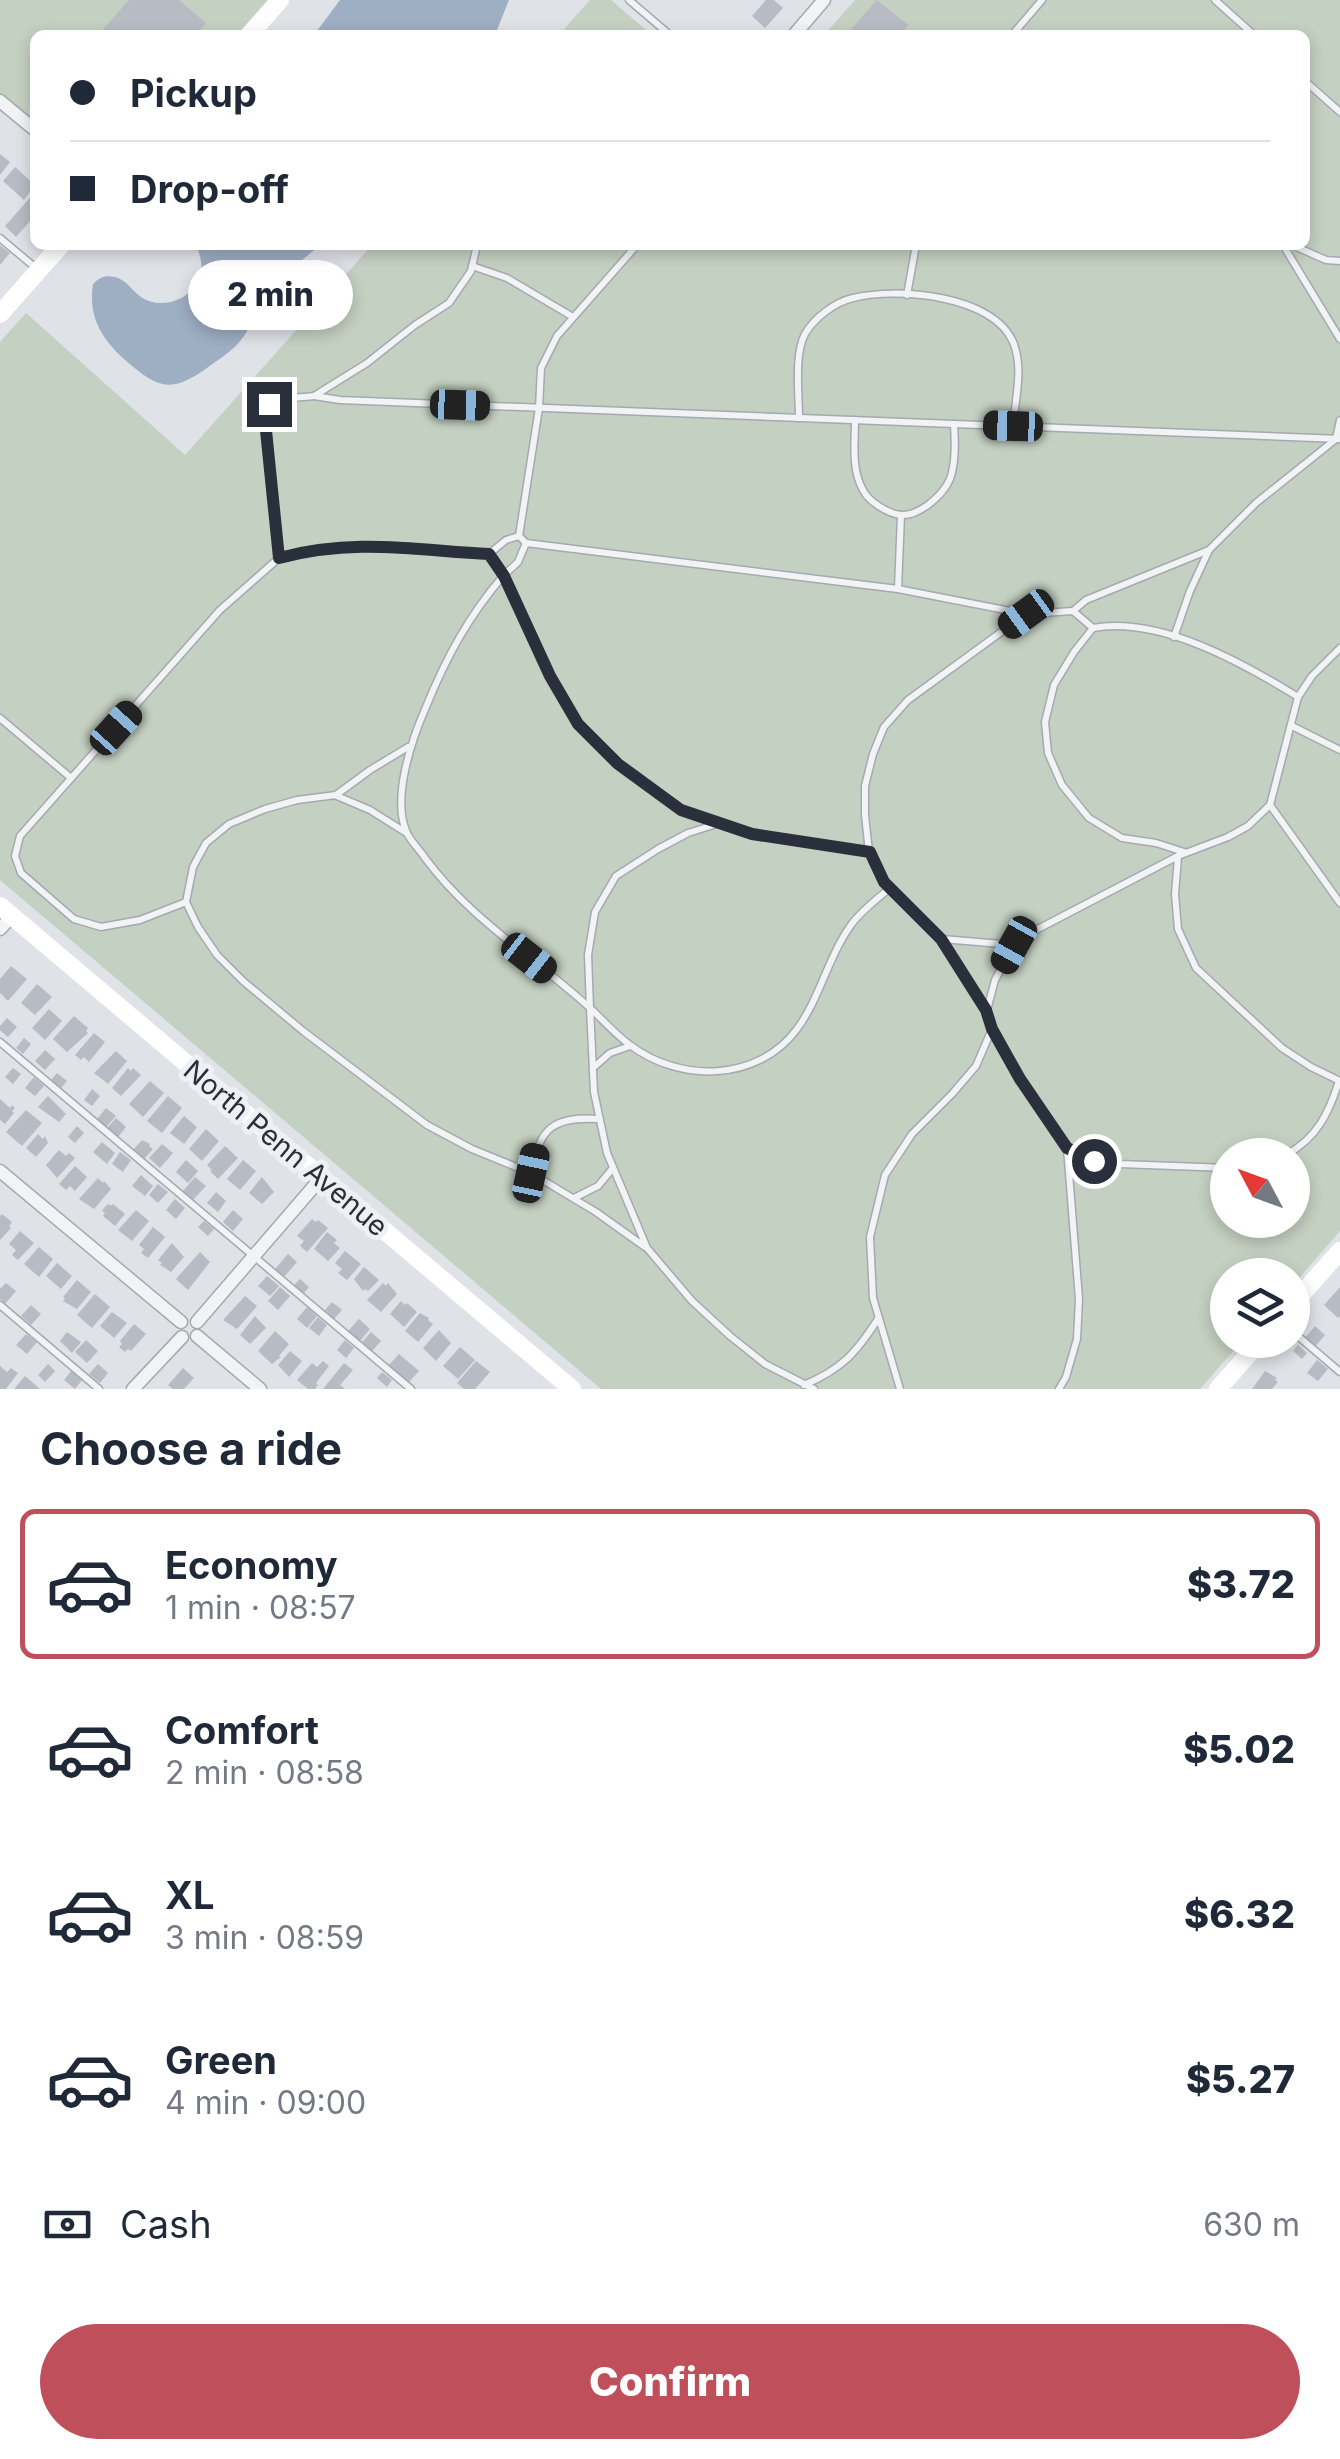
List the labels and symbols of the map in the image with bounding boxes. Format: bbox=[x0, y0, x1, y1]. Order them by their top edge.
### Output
callout: 2 min bbox=[186, 259, 352, 329]
route end bbox=[247, 382, 292, 427]
car bbox=[429, 389, 491, 421]
car bbox=[982, 410, 1044, 442]
car bbox=[993, 584, 1059, 644]
car bbox=[85, 696, 147, 760]
car bbox=[986, 911, 1042, 979]
car bbox=[496, 928, 562, 988]
street label: North Penn Avenue bbox=[177, 1053, 395, 1243]
north arrow bbox=[1210, 1138, 1310, 1238]
route start bbox=[1072, 1139, 1117, 1184]
car bbox=[510, 1141, 552, 1205]

